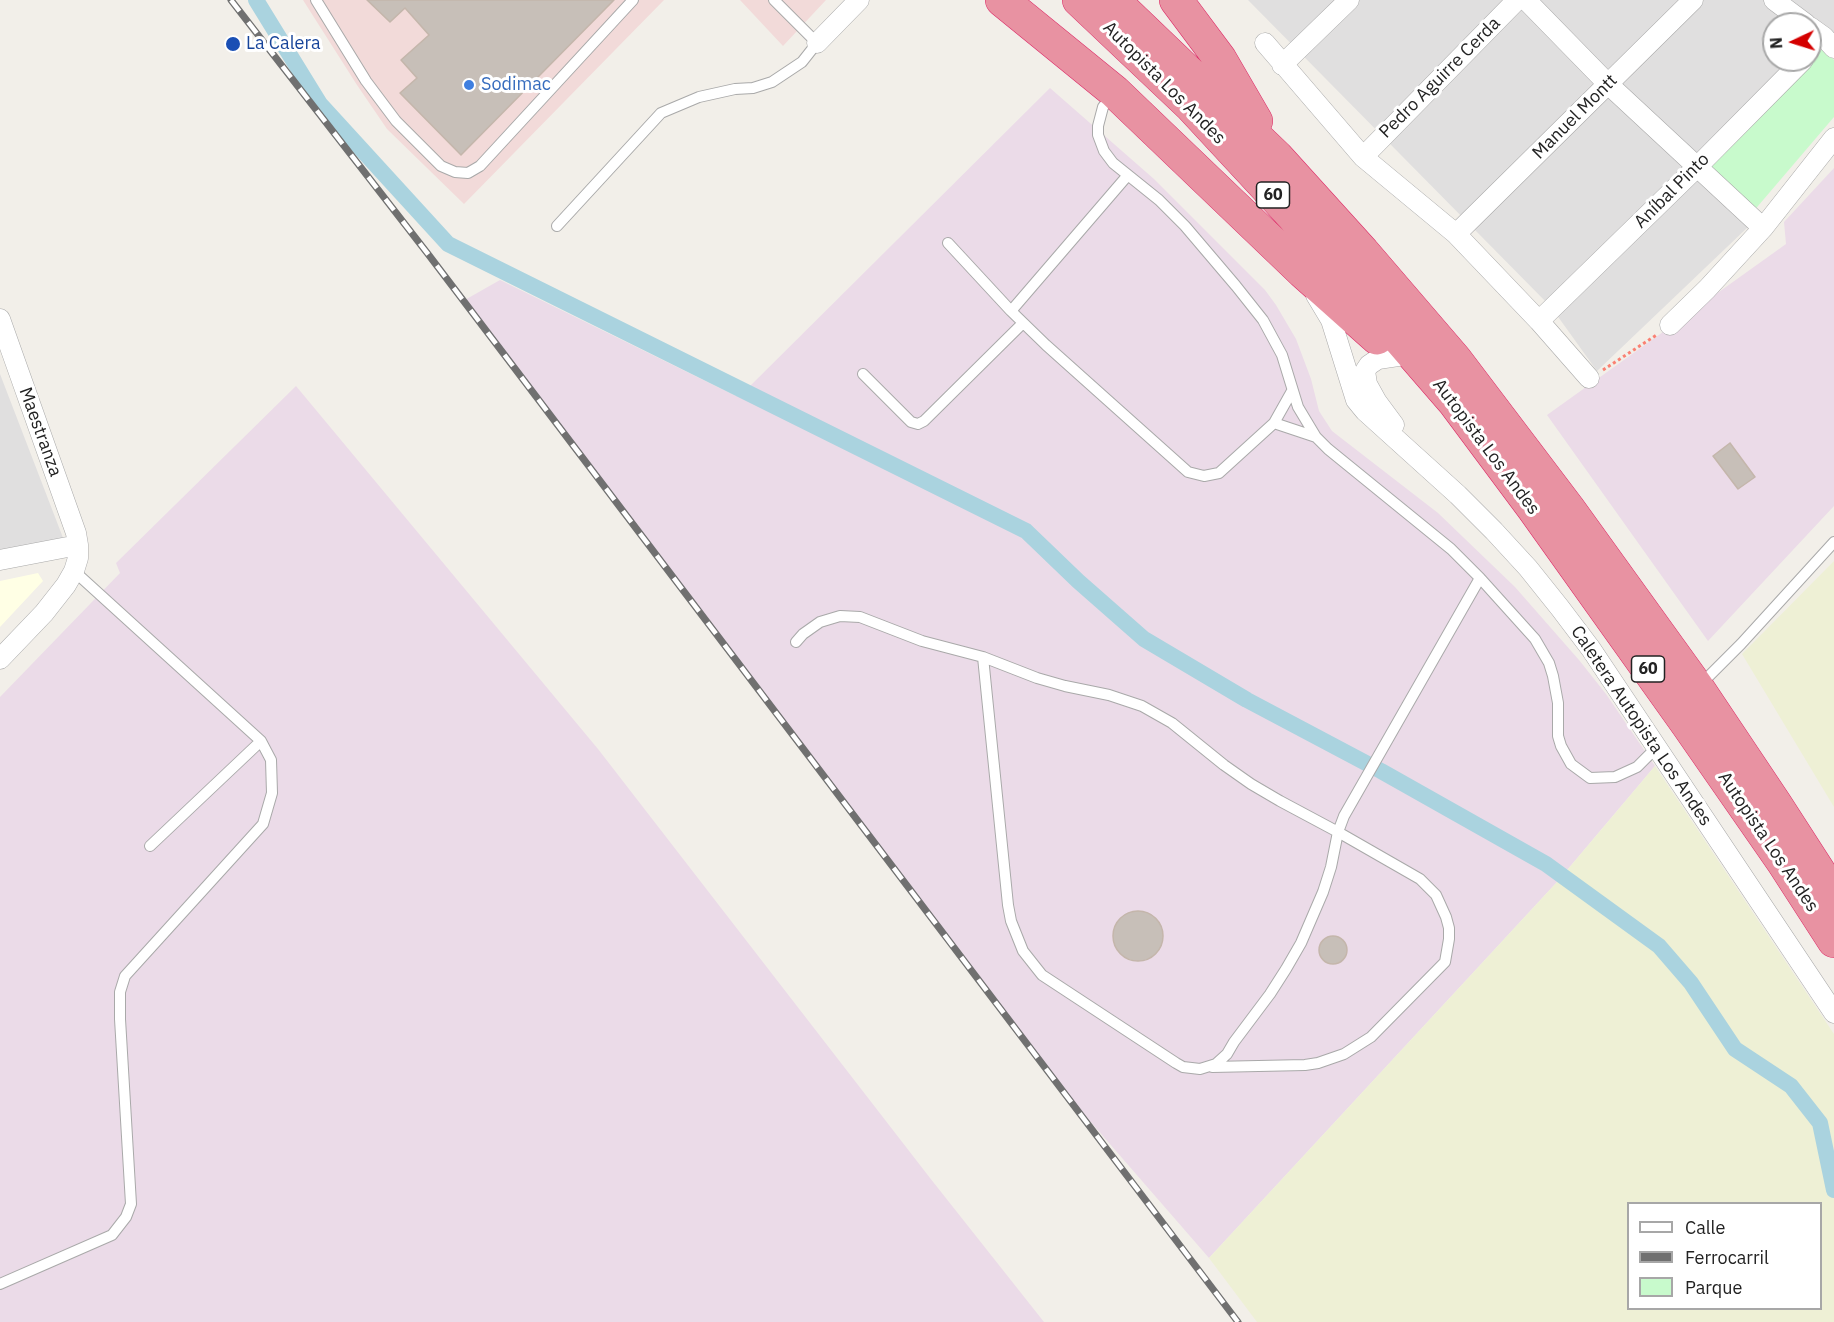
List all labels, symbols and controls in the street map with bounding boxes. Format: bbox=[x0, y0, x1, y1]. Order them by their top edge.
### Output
north arrow bbox=[1762, 12, 1822, 72]
street label: Pedro Aguirre Cerda bbox=[1375, 13, 1505, 143]
street label: Autopista Los Andes bbox=[1098, 17, 1230, 149]
place label: La Calera bbox=[246, 33, 321, 55]
marker: La Calera bbox=[224, 35, 242, 53]
text: N bbox=[1766, 37, 1786, 50]
street label: Manuel Montt bbox=[1528, 70, 1622, 164]
place label: Sodimac bbox=[481, 74, 551, 96]
marker: Sodimac bbox=[462, 78, 476, 92]
street label: Aníbal Pinto bbox=[1630, 149, 1714, 233]
road number: 60 bbox=[1256, 182, 1290, 208]
street label: Autopista Los Andes bbox=[1428, 375, 1544, 519]
street label: Maestranza bbox=[14, 384, 66, 480]
street label: Caletera Autopista Los Andes bbox=[1566, 622, 1716, 830]
road number: 60 bbox=[1632, 656, 1664, 682]
street label: Autopista Los Andes bbox=[1713, 768, 1823, 916]
legend bbox=[1627, 1202, 1822, 1310]
text: Calle bbox=[1685, 1216, 1725, 1239]
text: Ferrocarril bbox=[1685, 1246, 1769, 1269]
text: Parque bbox=[1685, 1276, 1742, 1299]

